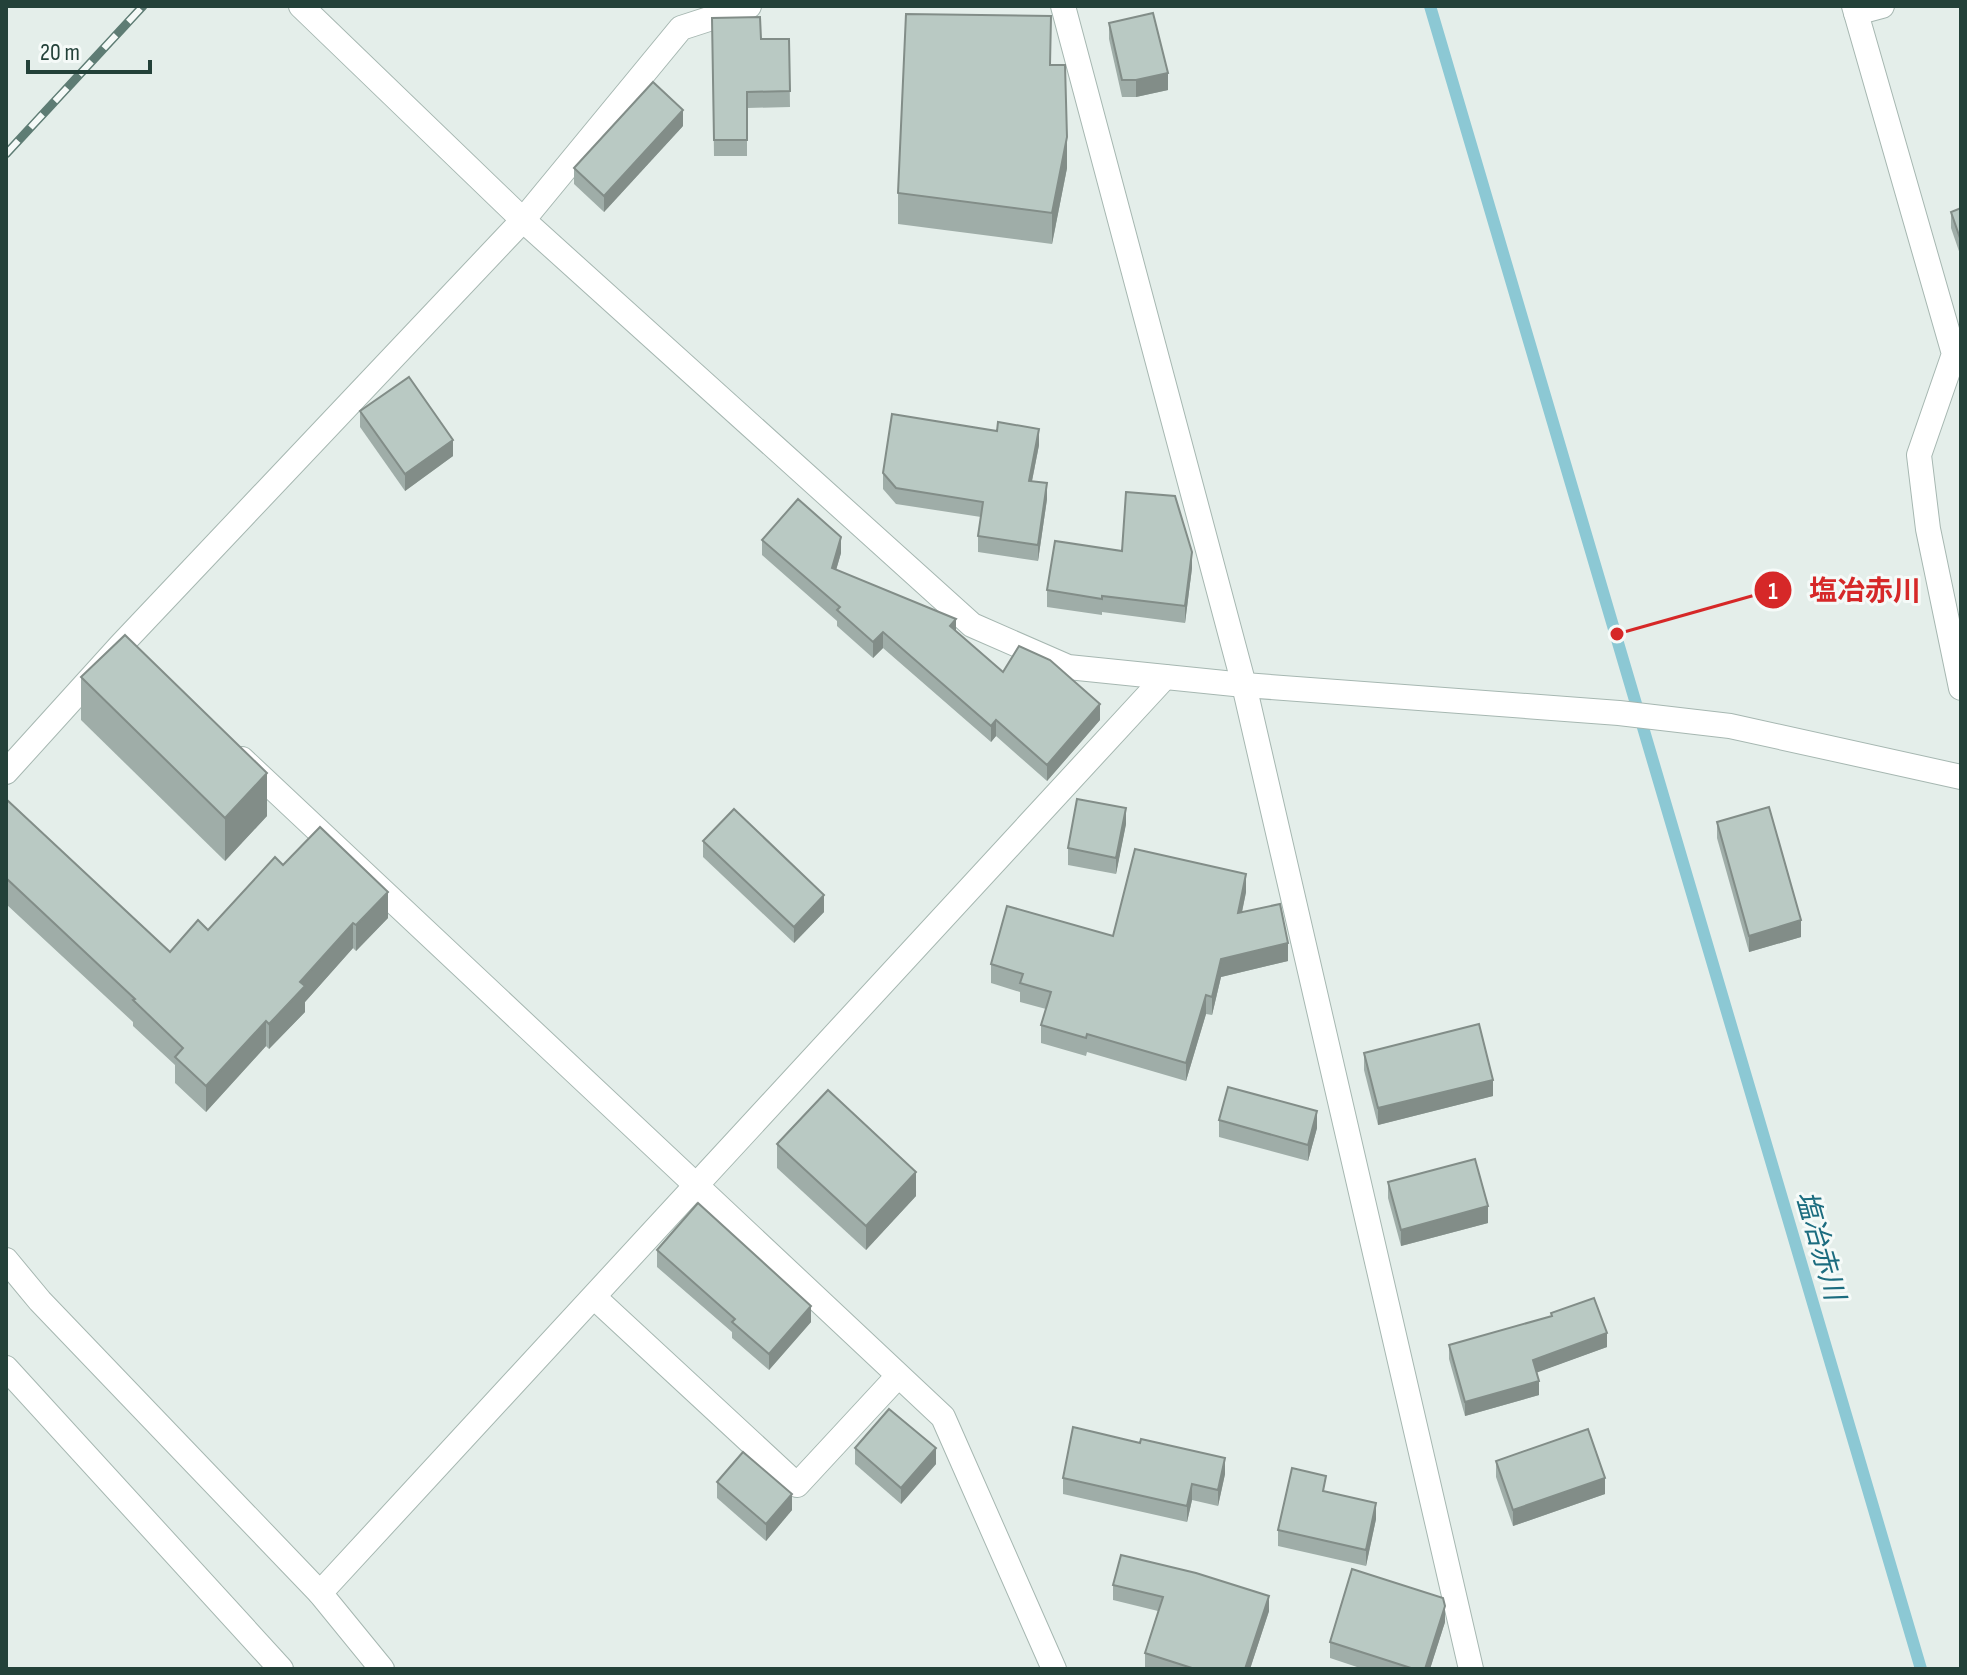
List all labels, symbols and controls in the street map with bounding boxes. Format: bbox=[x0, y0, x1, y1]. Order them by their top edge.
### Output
scale bar bbox=[28, 24, 150, 74]
text: 20 m bbox=[40, 38, 80, 67]
callout: 塩冶赤川 bbox=[1753, 564, 1937, 616]
text: 塩冶赤川 bbox=[1809, 575, 1921, 608]
text: 1 bbox=[1768, 577, 1778, 606]
water label: 塩冶赤川 bbox=[1788, 1187, 1852, 1307]

